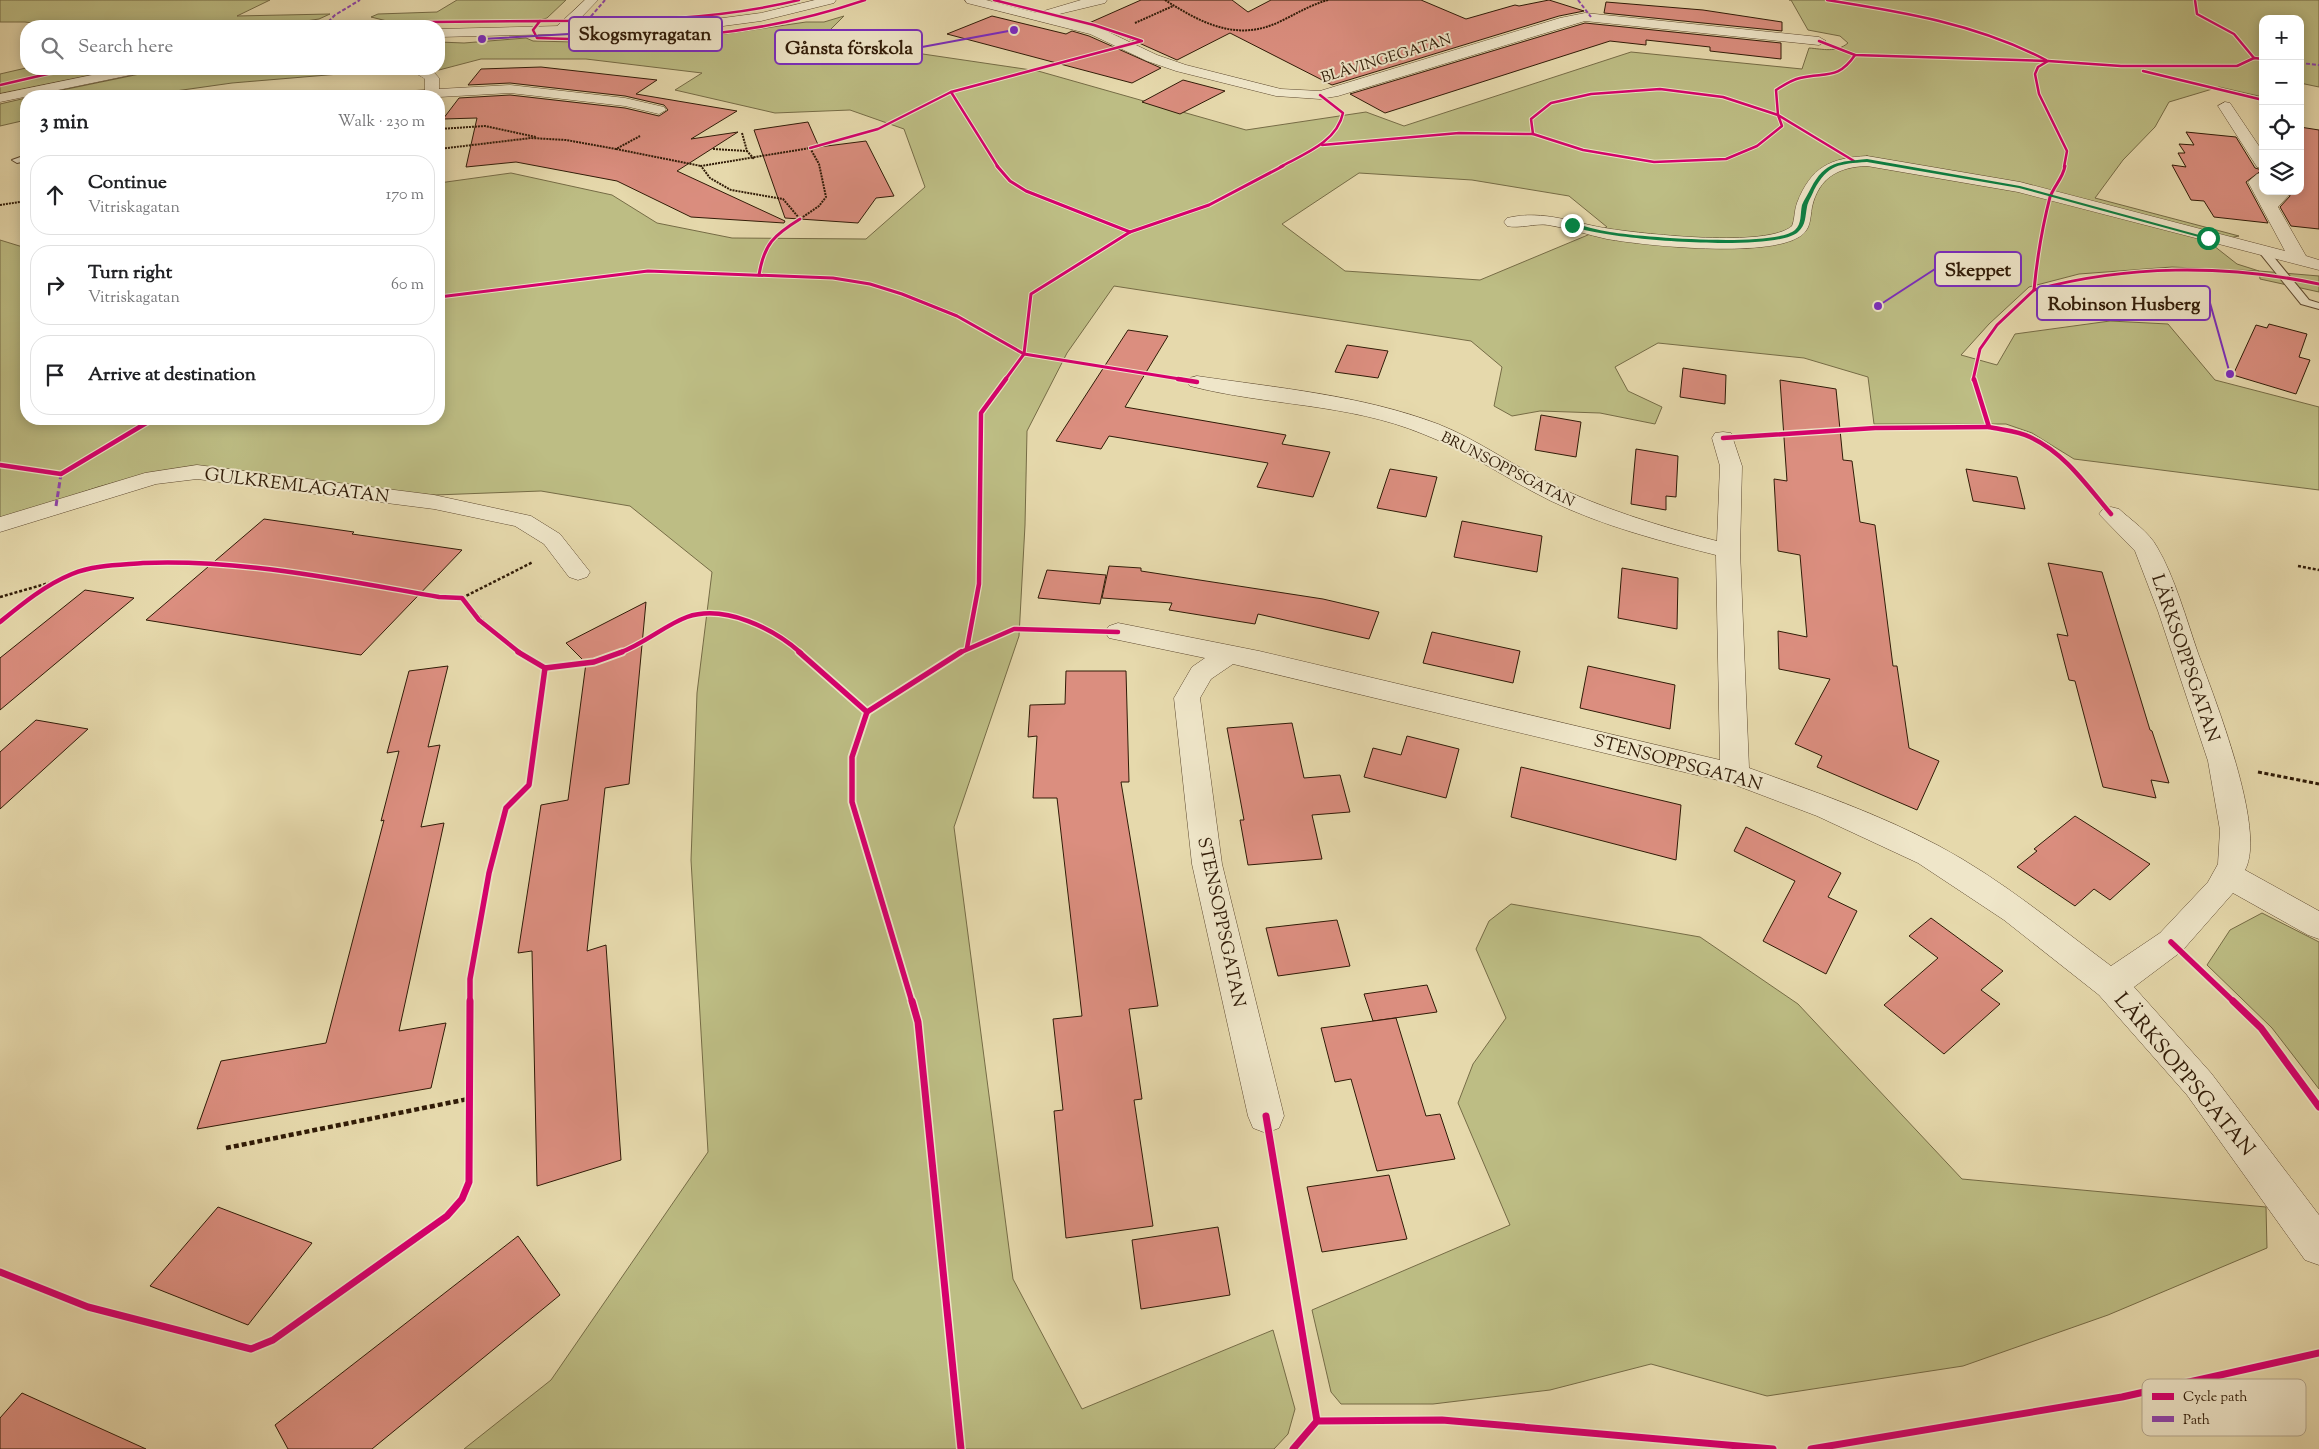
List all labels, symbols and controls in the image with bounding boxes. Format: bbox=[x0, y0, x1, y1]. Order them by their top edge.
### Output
map controls bbox=[2259, 15, 2304, 195]
button: + bbox=[2259, 15, 2304, 60]
callout: Skogsmyragatan bbox=[569, 17, 722, 51]
search box bbox=[20, 20, 445, 75]
text: Skogsmyragatan bbox=[578, 22, 712, 49]
street label: BLÅVINGEGATAN bbox=[1318, 29, 1454, 89]
callout: Gånsta förskola bbox=[775, 30, 922, 64]
icon: search bbox=[38, 34, 66, 62]
text: Search here bbox=[78, 34, 173, 61]
text: Gånsta förskola bbox=[785, 36, 913, 63]
button: − bbox=[2259, 60, 2304, 105]
button: locate bbox=[2259, 105, 2304, 150]
text: 3 min bbox=[40, 108, 89, 138]
text: Walk · 230 m bbox=[338, 111, 425, 134]
button: layers bbox=[2259, 150, 2304, 195]
text: Continue bbox=[88, 170, 167, 197]
icon: ahead bbox=[41, 181, 69, 209]
text: 170 m bbox=[386, 184, 424, 207]
text: Vitriskagatan bbox=[88, 197, 180, 220]
route end bbox=[1561, 214, 1584, 237]
route start bbox=[2197, 227, 2220, 250]
callout: Skeppet bbox=[1935, 252, 2021, 286]
text: Skeppet bbox=[1945, 258, 2012, 285]
text: Turn right bbox=[88, 260, 172, 287]
icon: right bbox=[41, 271, 69, 299]
text: 60 m bbox=[391, 274, 424, 297]
callout: Robinson Husberg bbox=[2037, 286, 2210, 320]
text: Vitriskagatan bbox=[88, 287, 180, 310]
text: Robinson Husberg bbox=[2048, 292, 2201, 319]
icon: arrive bbox=[41, 361, 69, 389]
text: Arrive at destination bbox=[88, 362, 256, 389]
street label: BRUNSOPPSGATAN bbox=[1437, 427, 1578, 513]
street label: GULKREMLAGATAN bbox=[203, 463, 391, 511]
street label: LÄRKSOPPSGATAN bbox=[2143, 571, 2225, 746]
street label: STENSOPPSGATAN bbox=[1590, 729, 1765, 799]
street label: STENSOPPSGATAN bbox=[1189, 835, 1251, 1010]
street label: LÄRKSOPPSGATAN bbox=[2106, 987, 2261, 1164]
legend bbox=[2142, 1379, 2306, 1436]
text: Cycle path bbox=[2183, 1388, 2247, 1408]
text: Path bbox=[2183, 1411, 2210, 1431]

